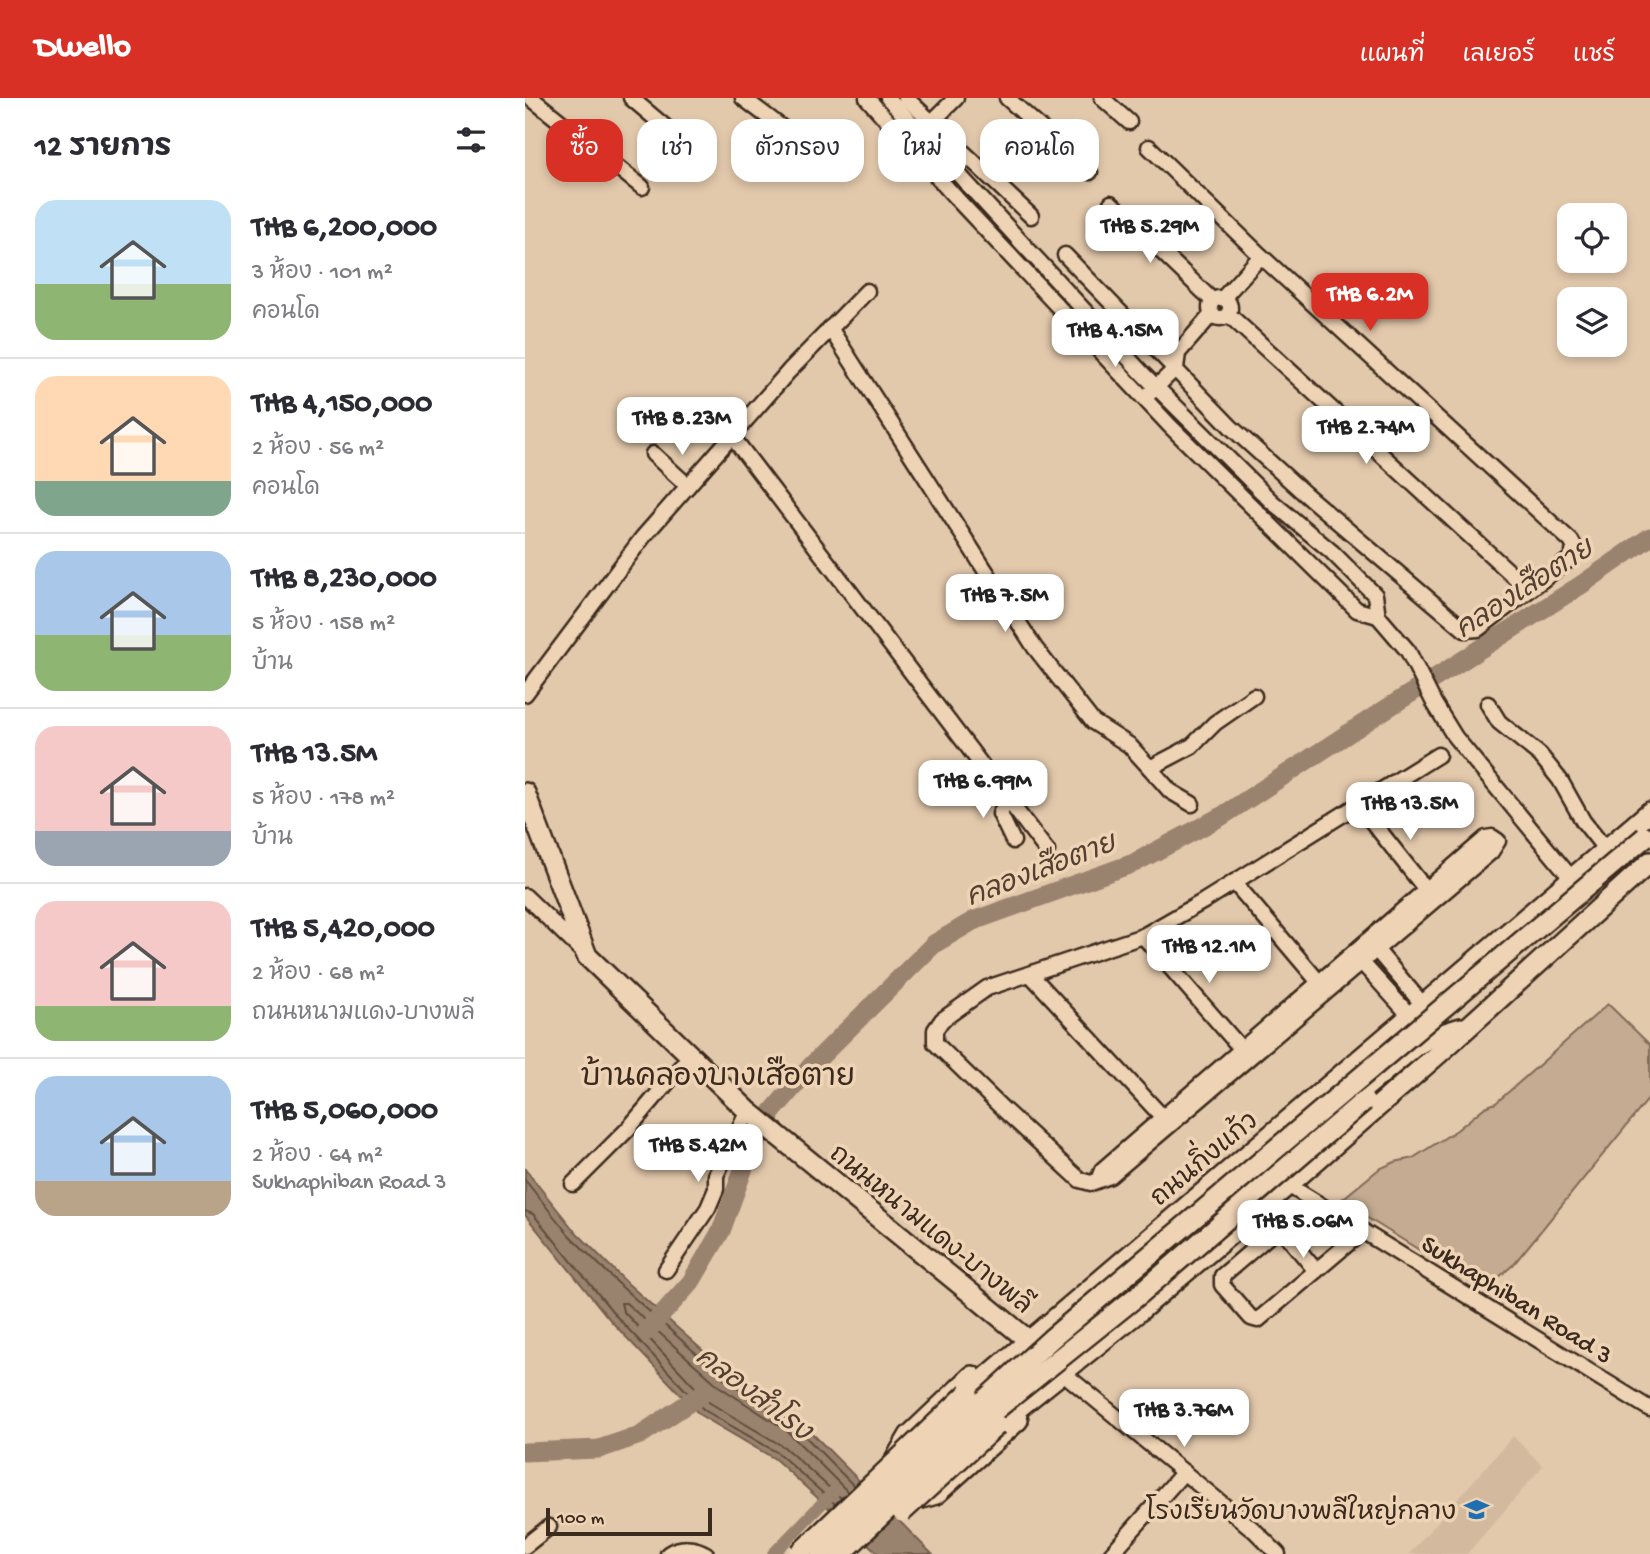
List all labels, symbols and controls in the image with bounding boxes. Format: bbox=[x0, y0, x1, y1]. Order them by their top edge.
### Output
text: Dwello bbox=[35, 30, 131, 68]
text: แผนที่ bbox=[1360, 42, 1425, 71]
text: เลเยอร์ bbox=[1463, 42, 1535, 71]
text: แชร์ bbox=[1573, 42, 1615, 71]
chip: ซื้อ bbox=[546, 119, 623, 182]
chip: เช่า bbox=[637, 119, 717, 182]
chip: ตัวกรอง bbox=[731, 119, 864, 182]
chip: ใหม่ bbox=[878, 119, 966, 182]
chip: คอนโด bbox=[980, 119, 1099, 182]
icon: filters bbox=[452, 121, 490, 159]
text: 12 รายการ bbox=[35, 132, 171, 167]
map controls bbox=[1557, 203, 1627, 357]
button: locate bbox=[1557, 203, 1627, 273]
pin: THB 5.29M bbox=[1070, 206, 1230, 265]
text: THB 6,200,000 bbox=[252, 212, 437, 247]
text: THB 5.29M bbox=[1101, 214, 1199, 241]
icon: home bbox=[91, 228, 175, 312]
text: 3 ห้อง · 101 m² bbox=[252, 260, 393, 287]
pin: THB 6.2M bbox=[1298, 274, 1442, 333]
text: THB 6.2M bbox=[1327, 282, 1413, 309]
button: layers bbox=[1557, 287, 1627, 357]
text: คอนโด bbox=[252, 300, 320, 327]
pin: THB 4.15M bbox=[1035, 310, 1195, 369]
text: THB 4.15M bbox=[1068, 318, 1162, 345]
text: THB 4,150,000 bbox=[252, 388, 432, 423]
pin: THB 8.23M bbox=[602, 398, 762, 457]
icon: home bbox=[91, 404, 175, 488]
text: THB 8.23M bbox=[633, 406, 731, 433]
pin: THB 2.74M bbox=[1286, 406, 1446, 466]
text: THB 2.74M bbox=[1318, 415, 1414, 442]
text: 2 ห้อง · 56 m² bbox=[252, 436, 384, 463]
text: คอนโด bbox=[252, 476, 320, 503]
water label: คลองเสือตาย bbox=[1448, 528, 1603, 648]
text: THB 8,230,000 bbox=[252, 563, 437, 598]
pin: THB 7.5M bbox=[933, 574, 1077, 634]
icon: home bbox=[91, 579, 175, 663]
text: THB 7.5M bbox=[962, 583, 1048, 610]
text: 5 ห้อง · 158 m² bbox=[252, 611, 395, 638]
text: บ้าน bbox=[252, 651, 293, 678]
text: THB 13.5M bbox=[252, 738, 377, 773]
icon: home bbox=[91, 754, 175, 838]
pin: THB 6.99M bbox=[903, 760, 1063, 820]
text: THB 6.99M bbox=[934, 769, 1032, 796]
pin: THB 13.5M bbox=[1330, 782, 1490, 842]
text: 5 ห้อง · 178 m² bbox=[252, 786, 395, 813]
text: THB 13.5M bbox=[1362, 791, 1458, 818]
water label: คลองเสือตาย bbox=[960, 823, 1124, 916]
text: บ้าน bbox=[252, 826, 293, 853]
text: THB 5,420,000 bbox=[252, 913, 435, 948]
pin: THB 12.1M bbox=[1129, 926, 1289, 985]
icon: home bbox=[91, 929, 175, 1013]
text: THB 12.1M bbox=[1163, 934, 1255, 961]
text: 2 ห้อง · 68 m² bbox=[252, 961, 385, 988]
text: ถนนหนามแดง-บางพลี bbox=[252, 1001, 475, 1028]
district label: บ้านคลองบางเสือตาย bbox=[581, 1056, 855, 1097]
text: THB 5,060,000 bbox=[252, 1095, 438, 1130]
street label: ถนนกิ่งแก้ว bbox=[1138, 1099, 1266, 1215]
icon: home bbox=[91, 1104, 175, 1188]
pin: THB 5.42M bbox=[618, 1124, 778, 1184]
text: THB 5.42M bbox=[650, 1133, 746, 1160]
street label: ถนนหนามแดง-บางพลี bbox=[822, 1138, 1039, 1323]
text: 2 ห้อง · 64 m² bbox=[252, 1143, 383, 1170]
text: Sukhaphiban Road 3 bbox=[252, 1170, 446, 1197]
pin: THB 5.06M bbox=[1223, 1200, 1383, 1260]
text: THB 5.06M bbox=[1253, 1209, 1353, 1236]
street label: Sukhaphiban Road 3 bbox=[1414, 1230, 1617, 1373]
water label: คลองสำโรง bbox=[688, 1337, 822, 1451]
pin: THB 3.76M bbox=[1104, 1390, 1264, 1449]
text: THB 3.76M bbox=[1135, 1398, 1233, 1425]
place label: โรงเรียนวัดบางพลีใหญ่กลาง bbox=[1146, 1494, 1456, 1530]
school or university icon: โรงเรียนวัดบางพลีใหญ่กลาง bbox=[1462, 1496, 1490, 1524]
scale bar bbox=[546, 1505, 712, 1537]
text: 100 m bbox=[557, 1508, 604, 1531]

